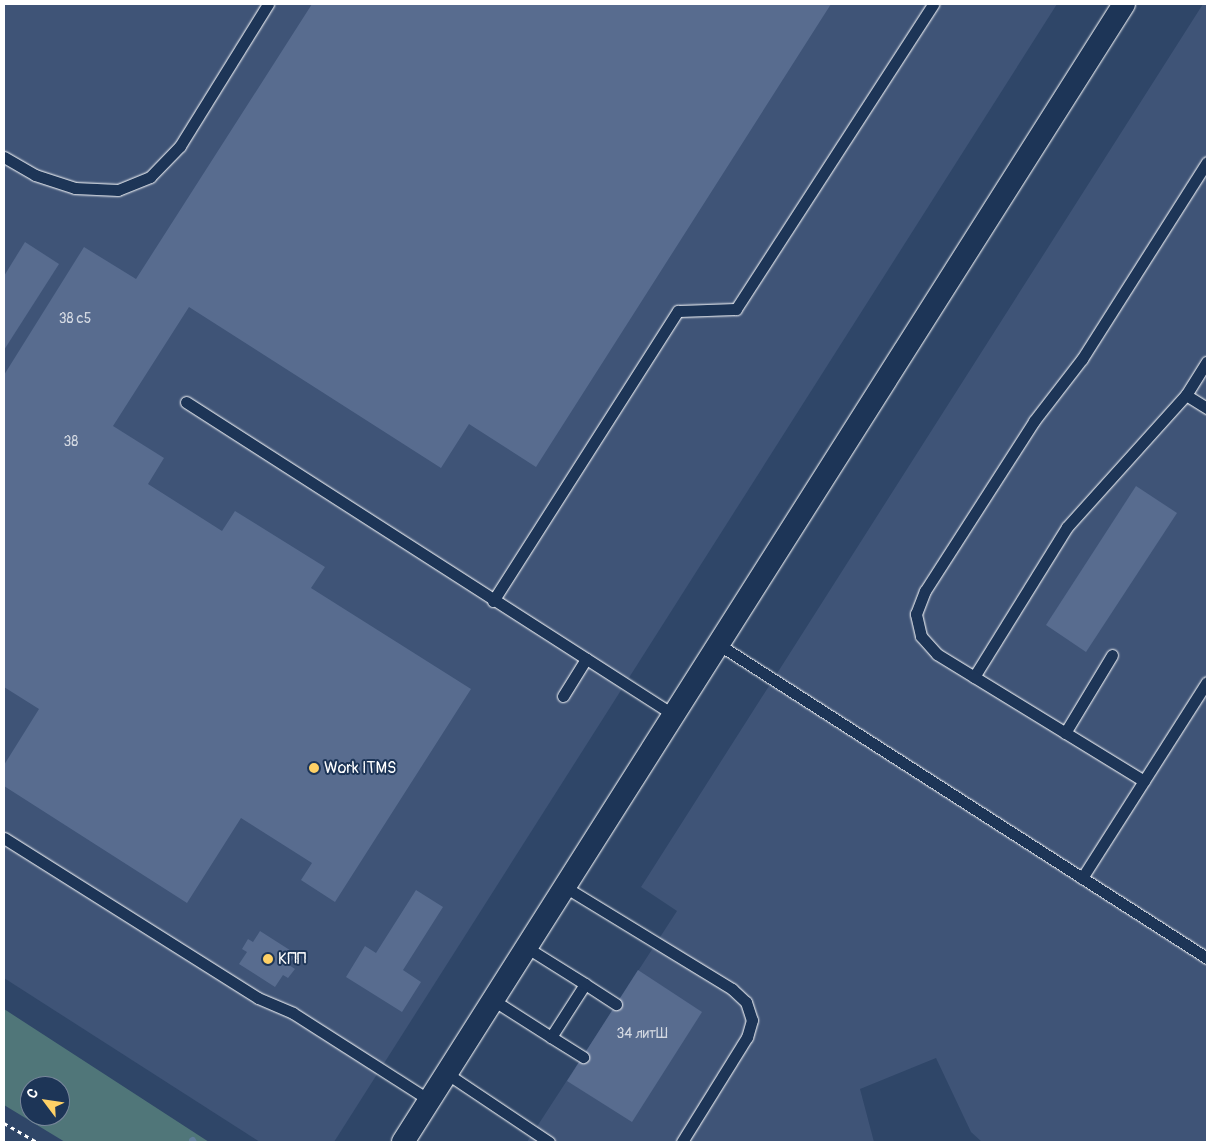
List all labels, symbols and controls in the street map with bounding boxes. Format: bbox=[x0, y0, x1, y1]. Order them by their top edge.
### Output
house number: 38 с5 bbox=[59, 311, 91, 327]
house number: 38 bbox=[64, 434, 78, 450]
place label: Work ITMS bbox=[324, 758, 396, 778]
marker: Work ITMS bbox=[308, 762, 320, 774]
place label: КПП bbox=[278, 949, 306, 969]
marker: КПП bbox=[262, 953, 274, 965]
house number: 34 литШ bbox=[616, 1026, 668, 1042]
north arrow bbox=[20, 1076, 70, 1126]
text: С bbox=[23, 1085, 42, 1102]

